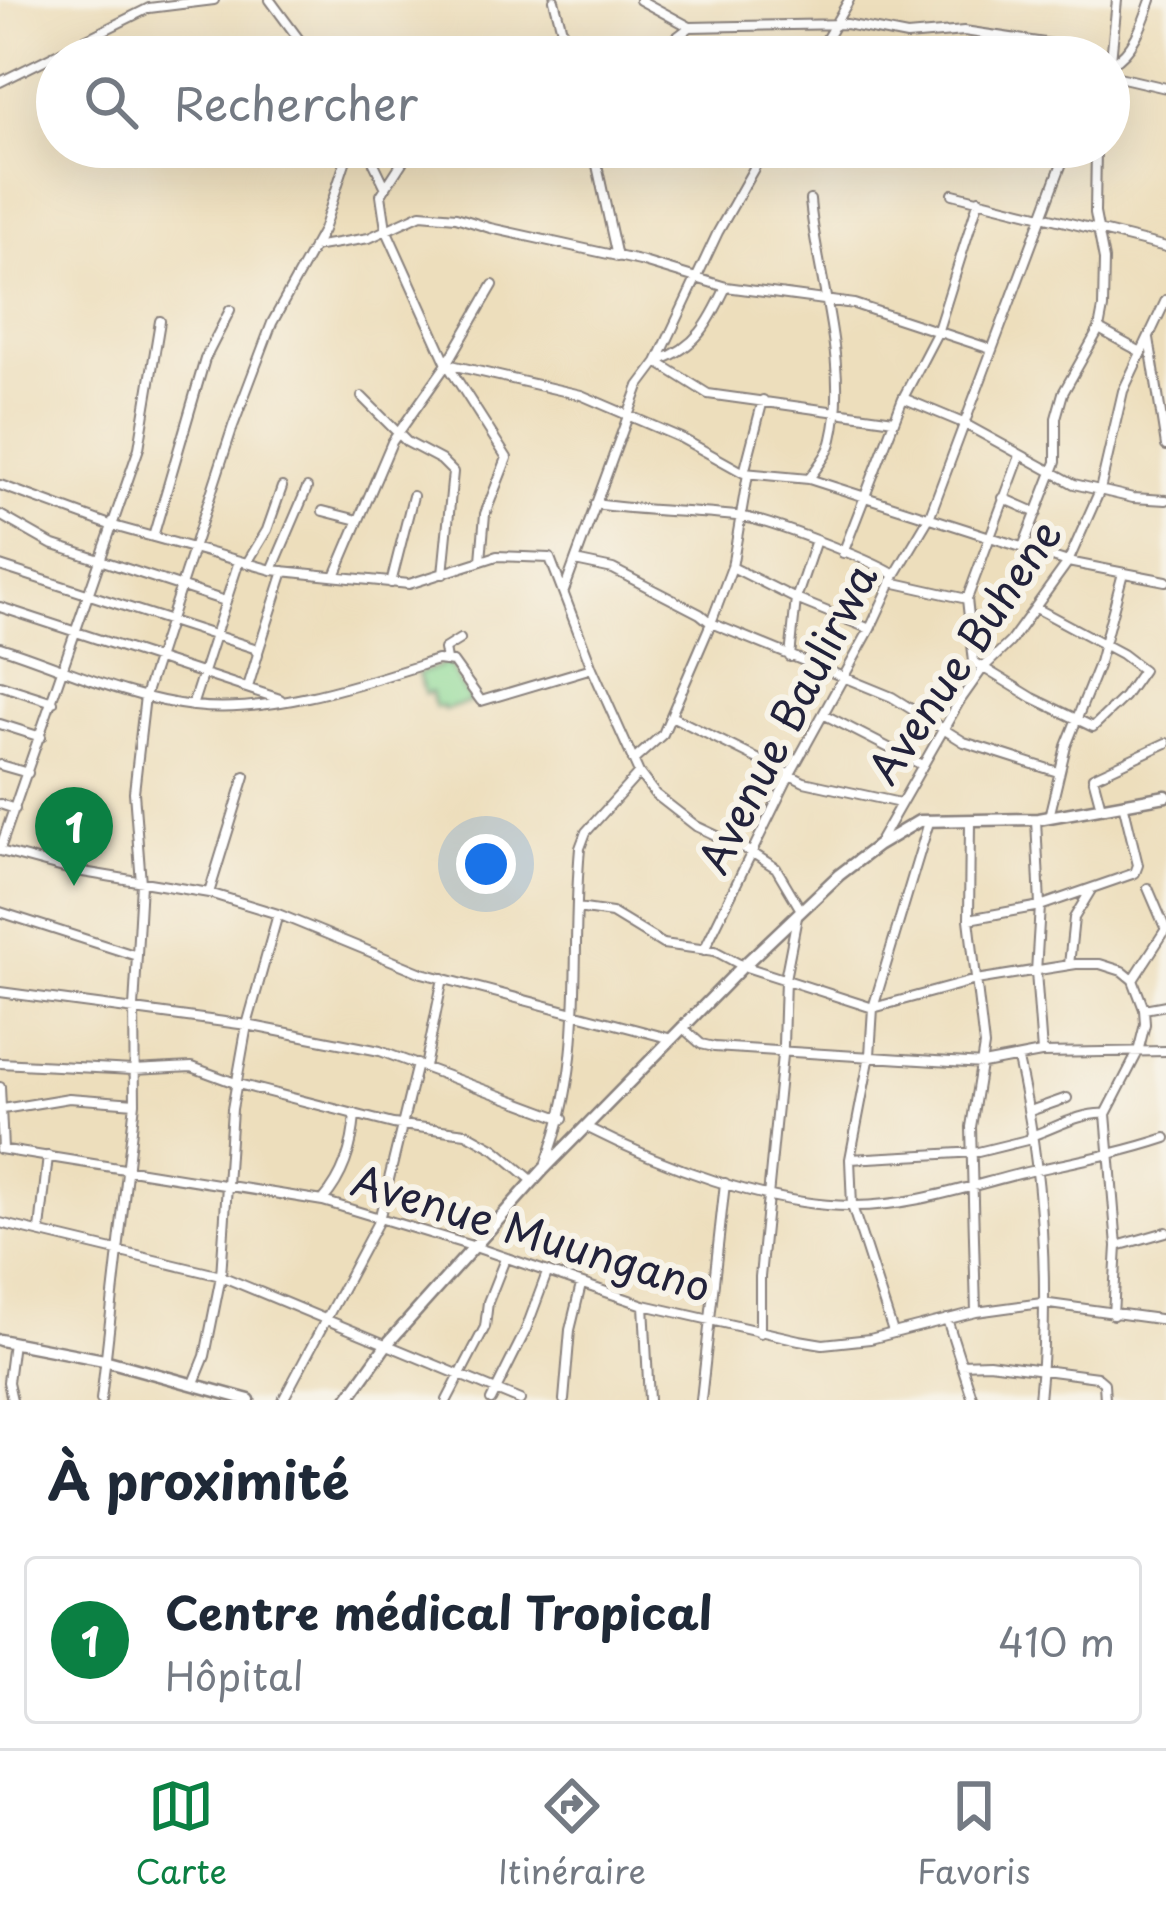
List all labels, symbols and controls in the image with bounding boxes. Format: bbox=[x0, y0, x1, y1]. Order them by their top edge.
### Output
search box bbox=[36, 36, 1130, 168]
text: Rechercher bbox=[174, 68, 418, 136]
icon: search bbox=[78, 69, 144, 135]
street label: Avenue Buhene bbox=[851, 506, 1075, 796]
street label: Avenue Baulirwa bbox=[680, 551, 891, 884]
pin: 1 bbox=[35, 787, 113, 886]
your location bbox=[456, 834, 516, 894]
street label: Avenue Muungano bbox=[344, 1147, 719, 1316]
text: À proximité bbox=[48, 1440, 349, 1517]
text: Centre médical Tropical bbox=[165, 1577, 712, 1645]
text: 1 bbox=[81, 1611, 99, 1670]
text: 410 m bbox=[998, 1611, 1115, 1670]
text: Hôpital bbox=[165, 1645, 304, 1704]
tab: Carte bbox=[135, 1773, 227, 1895]
tab: Itinéraire bbox=[498, 1773, 646, 1895]
tab: Favoris bbox=[917, 1773, 1031, 1895]

